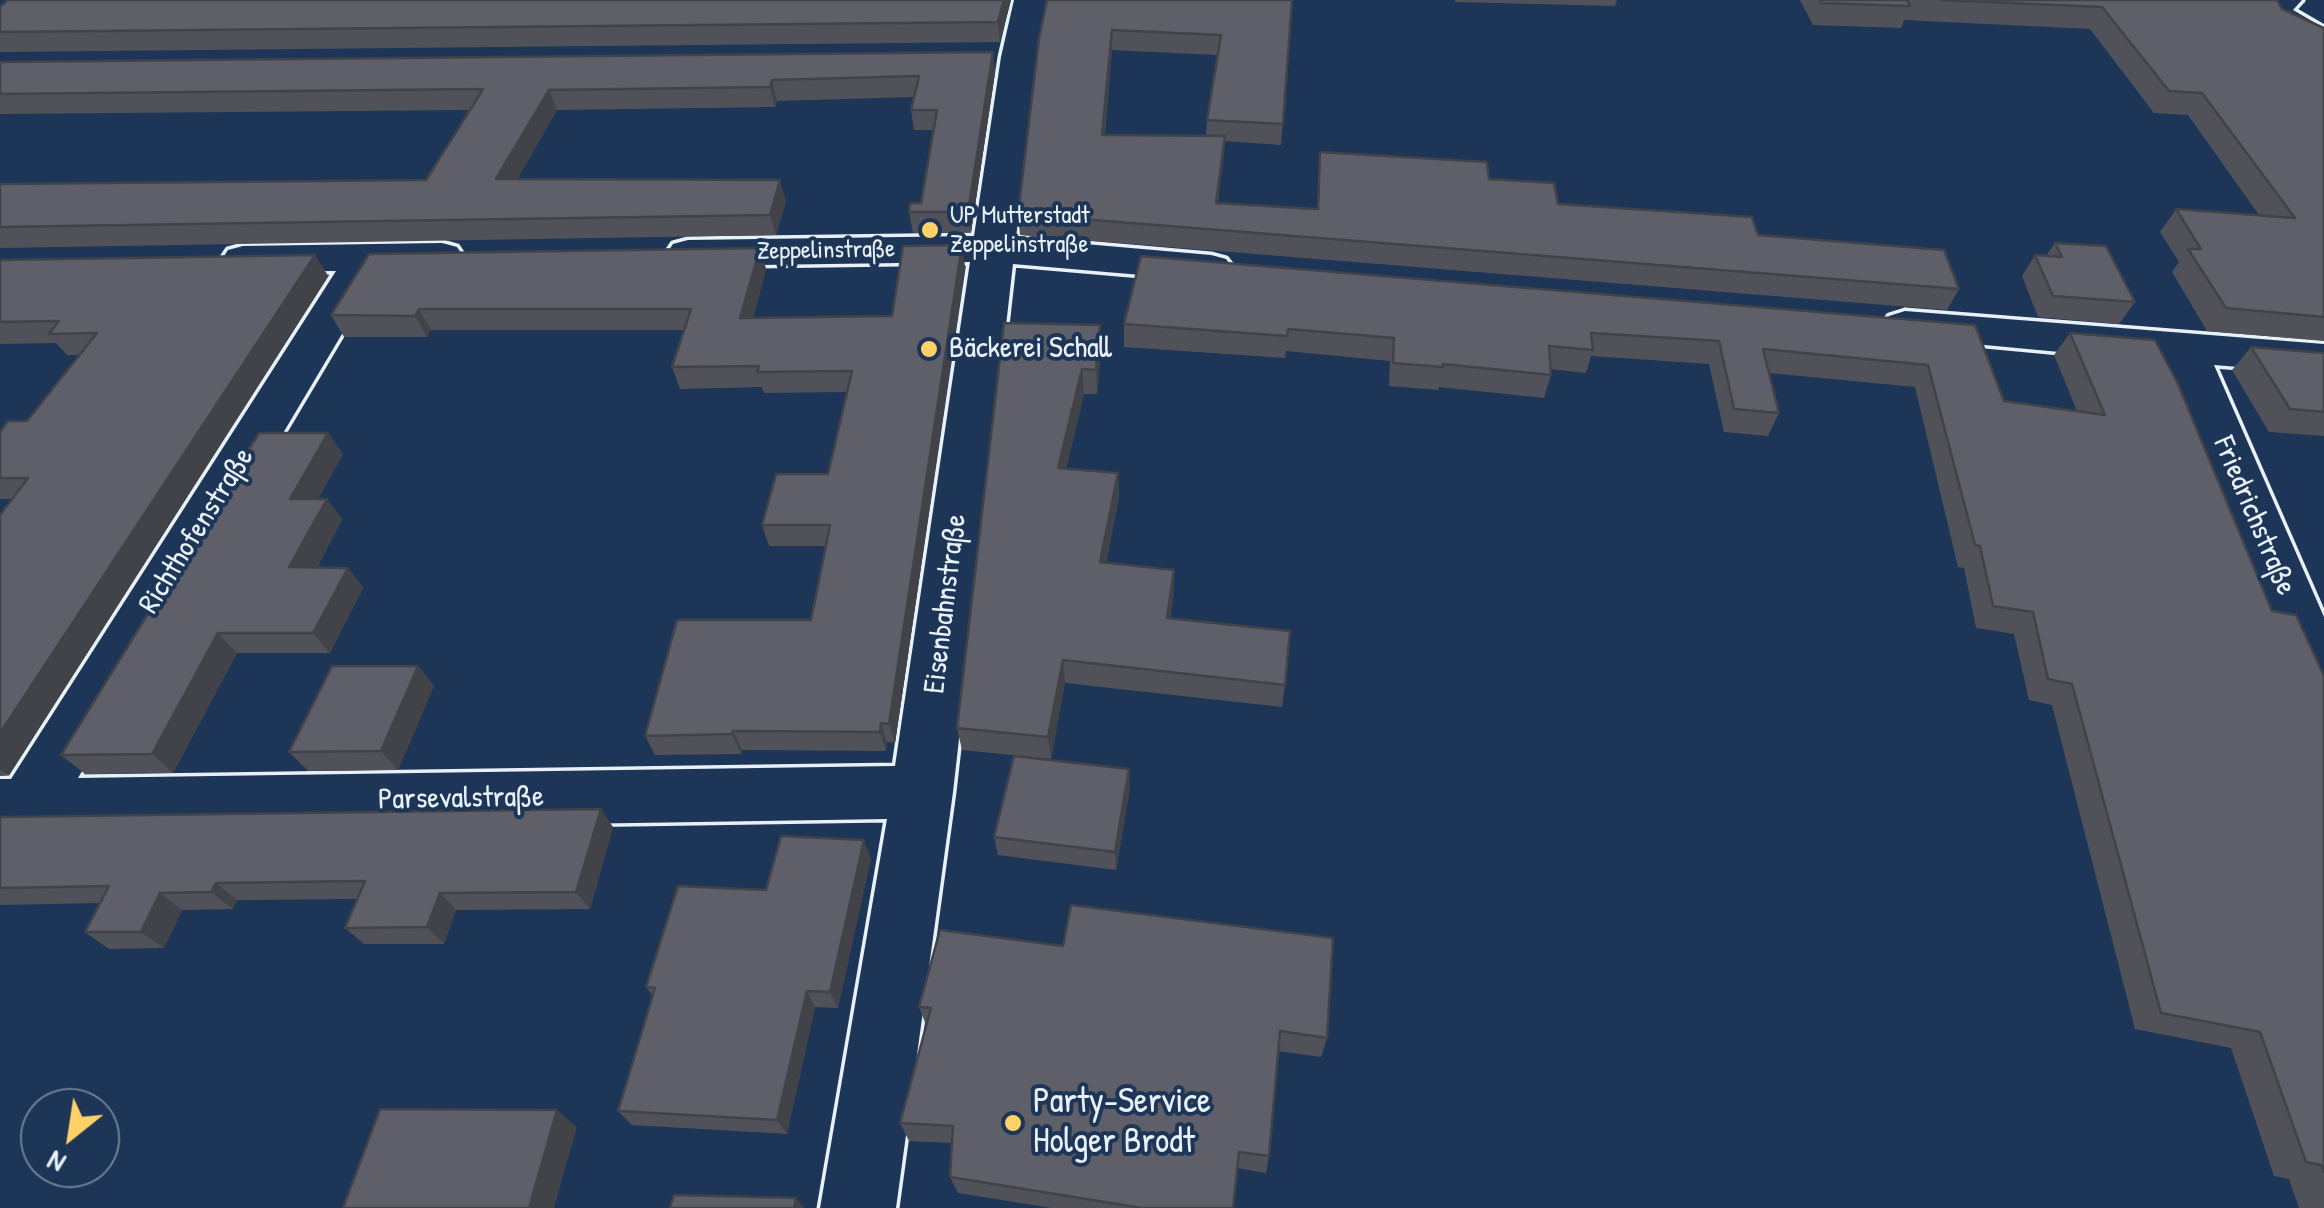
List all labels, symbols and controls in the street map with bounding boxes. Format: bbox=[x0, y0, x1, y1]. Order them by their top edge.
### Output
place label: UP Mutterstadt Zeppelinstraße bbox=[950, 201, 1090, 260]
marker: UP Mutterstadt Zeppelinstraße bbox=[919, 219, 941, 241]
street label: Zeppelinstraße bbox=[757, 235, 895, 267]
place label: Bäckerei Schall bbox=[949, 331, 1112, 367]
marker: Bäckerei Schall bbox=[918, 338, 940, 360]
street label: Friedrichstraße bbox=[2204, 431, 2304, 601]
street label: Richthofenstraße bbox=[132, 441, 262, 621]
street label: Eisenbahnstraße bbox=[917, 512, 975, 696]
street label: Parsevalstraße bbox=[378, 780, 544, 818]
place label: Party-Service Holger Brodt bbox=[1033, 1082, 1211, 1164]
north arrow bbox=[20, 1088, 120, 1188]
marker: Party-Service Holger Brodt bbox=[1002, 1112, 1024, 1134]
text: N bbox=[40, 1142, 72, 1182]

